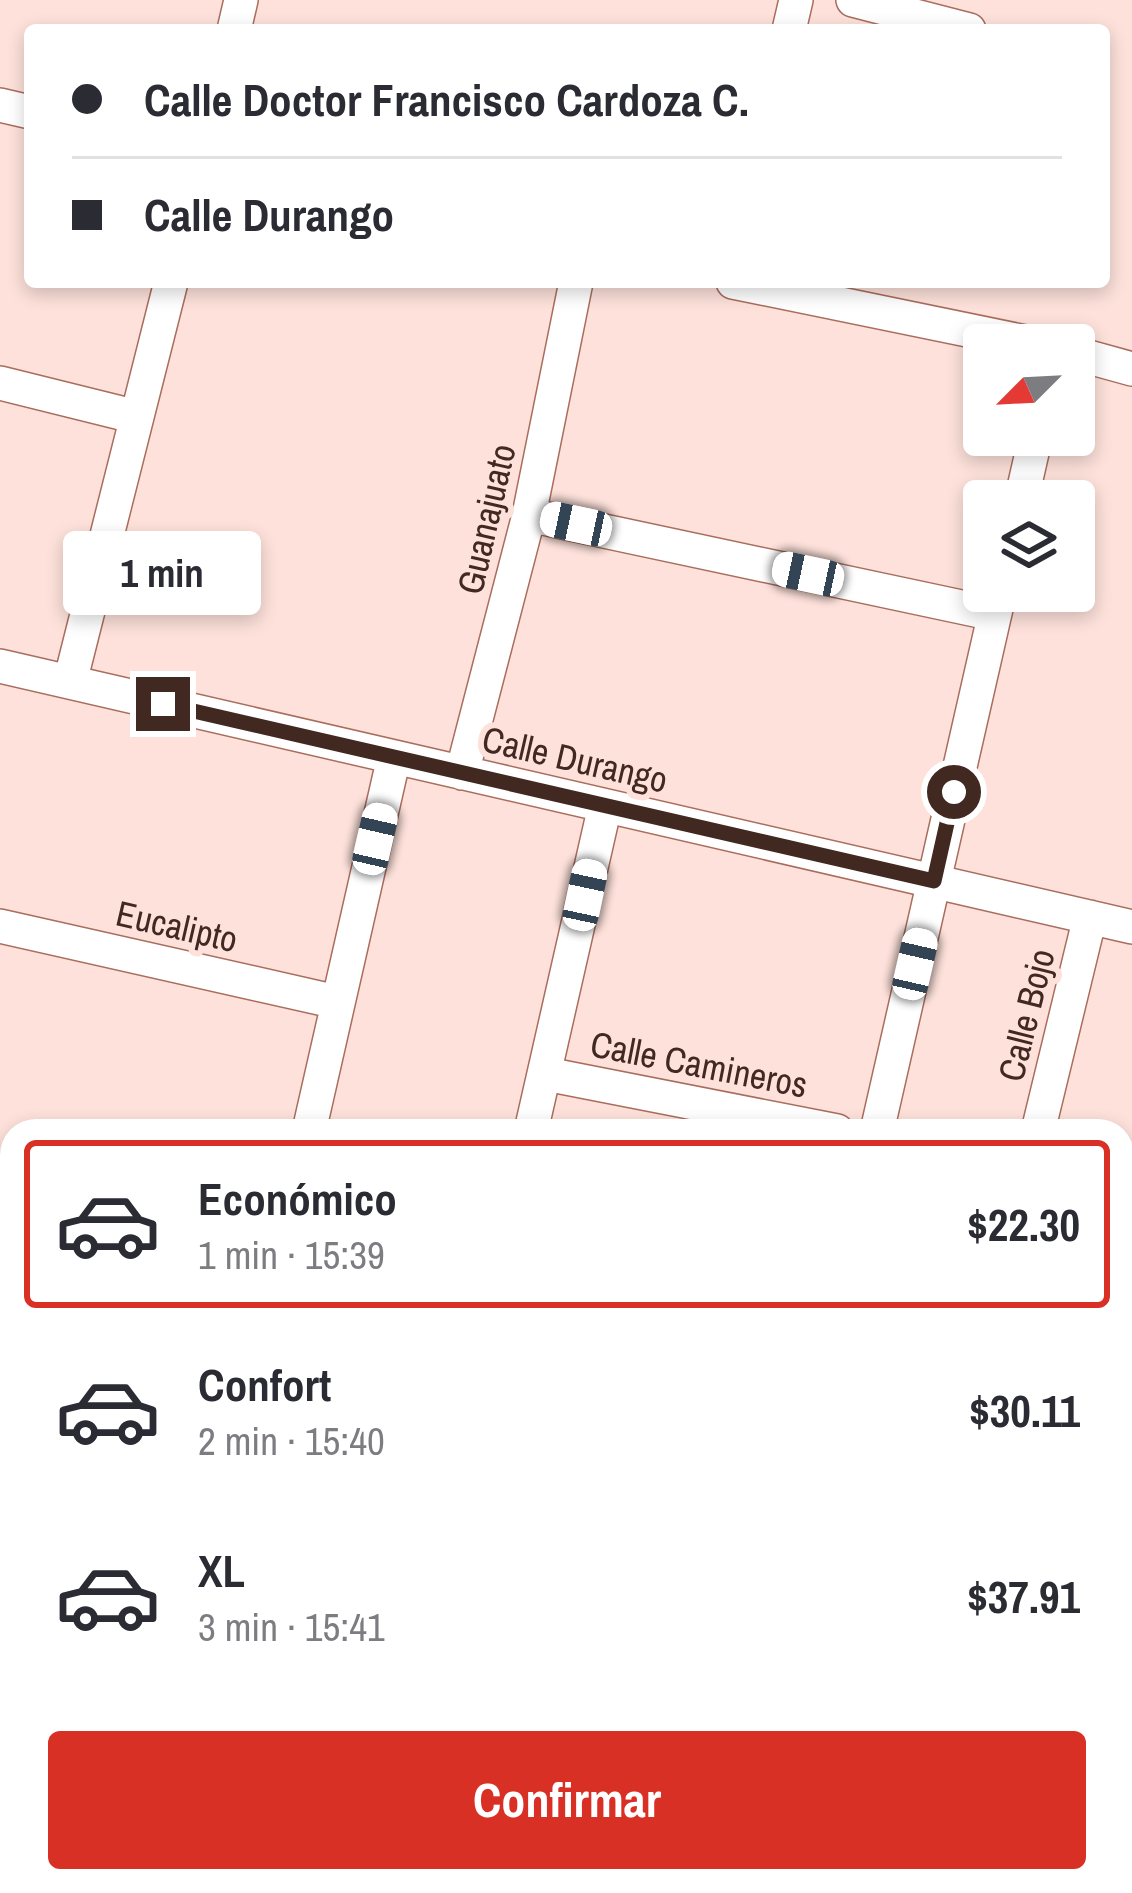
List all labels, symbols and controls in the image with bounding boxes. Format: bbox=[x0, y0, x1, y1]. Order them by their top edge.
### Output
text: Calle Doctor Francisco Cardoza C. bbox=[144, 69, 749, 130]
text: Calle Durango bbox=[144, 184, 394, 245]
north arrow bbox=[963, 324, 1095, 456]
map controls bbox=[963, 324, 1095, 612]
street label: Guanajuato bbox=[445, 439, 527, 599]
button: layers bbox=[963, 480, 1095, 612]
car bbox=[537, 499, 615, 549]
callout: 1 min bbox=[64, 530, 262, 614]
text: 1 min bbox=[120, 547, 204, 599]
car bbox=[769, 549, 847, 599]
route end bbox=[136, 677, 190, 731]
street label: Calle Durango bbox=[478, 714, 672, 804]
route start bbox=[927, 765, 981, 819]
car bbox=[349, 800, 401, 878]
car bbox=[560, 856, 610, 934]
street label: Eucalipto bbox=[112, 889, 242, 963]
car bbox=[889, 925, 941, 1003]
street label: Calle Bojo bbox=[986, 944, 1066, 1086]
street label: Calle Camineros bbox=[587, 1019, 811, 1109]
text: Económico bbox=[198, 1168, 397, 1229]
icon: car bbox=[54, 1170, 162, 1278]
text: $22.30 bbox=[967, 1194, 1080, 1255]
text: 1 min · 15:39 bbox=[198, 1229, 385, 1281]
text: Confort bbox=[198, 1354, 331, 1415]
icon: car bbox=[54, 1356, 162, 1464]
text: $30.11 bbox=[969, 1380, 1080, 1441]
text: 2 min · 15:40 bbox=[198, 1415, 385, 1467]
text: XL bbox=[198, 1540, 245, 1601]
icon: car bbox=[54, 1542, 162, 1650]
text: $37.91 bbox=[967, 1566, 1080, 1627]
text: 3 min · 15:41 bbox=[198, 1601, 385, 1653]
button: Confirmar bbox=[48, 1731, 1086, 1869]

